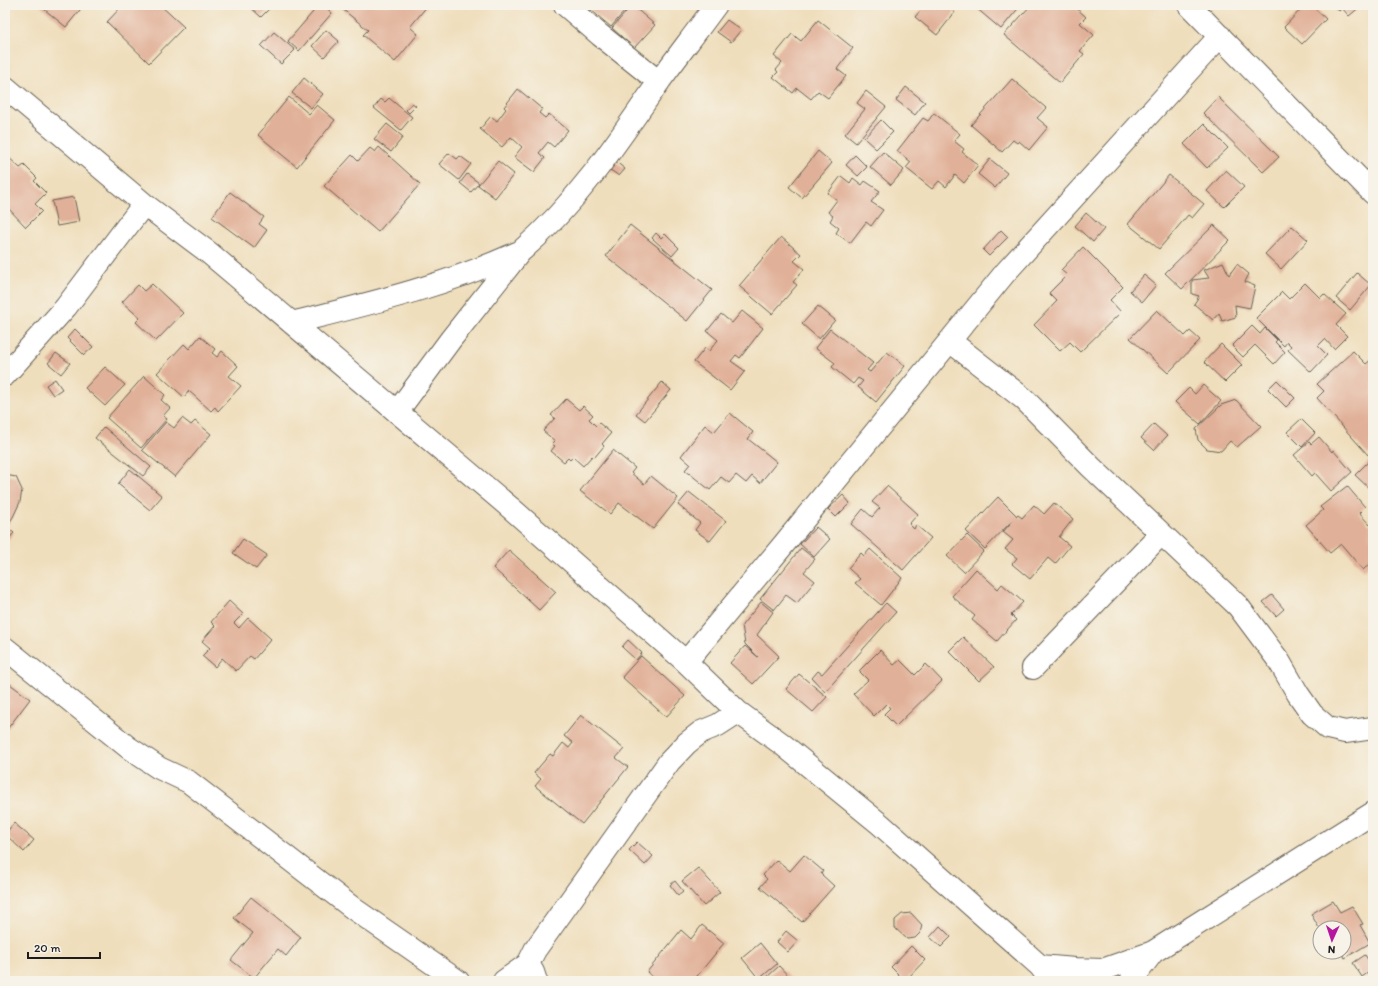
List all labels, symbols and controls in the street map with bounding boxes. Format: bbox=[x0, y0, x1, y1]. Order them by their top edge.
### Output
north arrow bbox=[1312, 920, 1352, 960]
scale bar bbox=[28, 934, 100, 960]
text: 20 m bbox=[34, 941, 61, 955]
text: N bbox=[1327, 943, 1336, 956]

